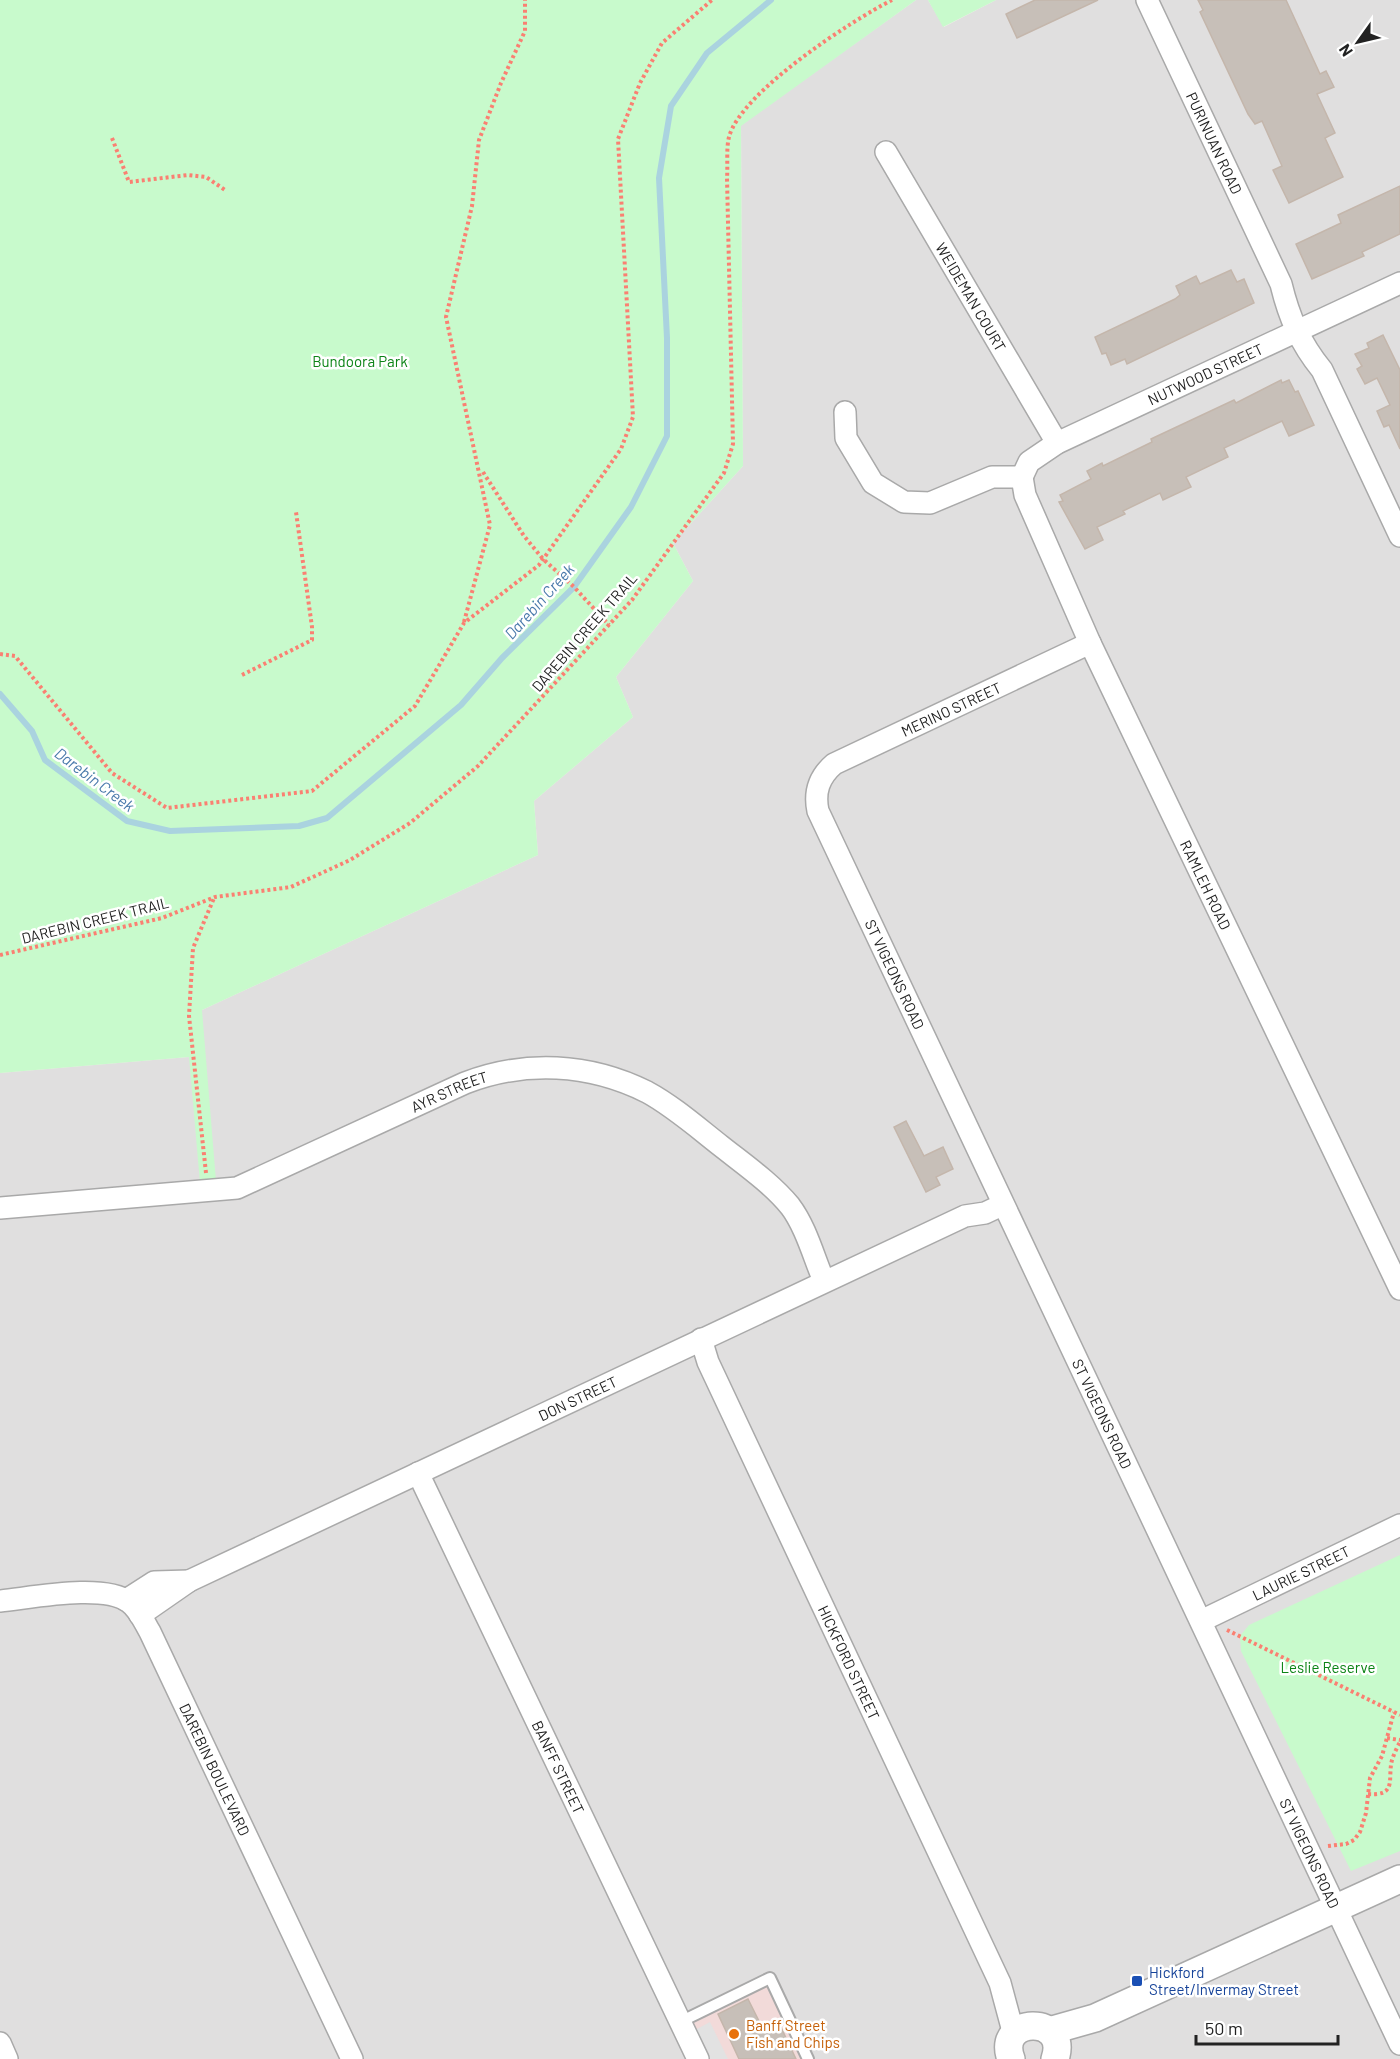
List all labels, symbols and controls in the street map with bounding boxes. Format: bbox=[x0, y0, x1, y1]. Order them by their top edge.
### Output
north arrow bbox=[1328, 12, 1388, 72]
text: N bbox=[1334, 41, 1356, 60]
street label: PURINUAN ROAD bbox=[1183, 89, 1246, 197]
street label: WEIDEMAN COURT bbox=[932, 239, 1010, 355]
street label: NUTWOOD STREET bbox=[1145, 339, 1266, 408]
park label: Bundoora Park bbox=[312, 352, 408, 370]
water label: Darebin Creek bbox=[500, 559, 578, 643]
street label: DAREBIN CREEK TRAIL bbox=[528, 569, 640, 695]
street label: MERINO STREET bbox=[898, 678, 1004, 740]
water label: Darebin Creek bbox=[51, 743, 139, 815]
street label: RAMLEH ROAD bbox=[1177, 837, 1235, 932]
street label: DAREBIN CREEK TRAIL bbox=[20, 893, 170, 947]
street label: ST VIGEONS ROAD bbox=[861, 916, 929, 1032]
street label: AYR STREET bbox=[408, 1067, 489, 1116]
street label: ST VIGEONS ROAD bbox=[1069, 1356, 1136, 1471]
street label: DON STREET bbox=[535, 1372, 620, 1424]
street label: LAURIE STREET bbox=[1249, 1542, 1353, 1604]
street label: HICKFORD STREET bbox=[815, 1602, 884, 1722]
park label: Leslie Reserve bbox=[1281, 1658, 1375, 1676]
street label: DAREBIN BOULEVARD bbox=[176, 1700, 254, 1838]
street label: BANFF STREET bbox=[529, 1718, 588, 1817]
street label: ST VIGEONS ROAD bbox=[1276, 1795, 1343, 1911]
place label: Hickford Street/Invermay Street bbox=[1149, 1963, 1299, 1998]
marker: Hickford Street/Invermay Street bbox=[1130, 1974, 1144, 1988]
scale bar bbox=[1196, 2008, 1338, 2046]
place label: Banff Street Fish and Chips bbox=[746, 2016, 840, 2051]
text: 50 m bbox=[1205, 2017, 1243, 2039]
marker: Banff Street Fish and Chips bbox=[727, 2027, 741, 2041]

